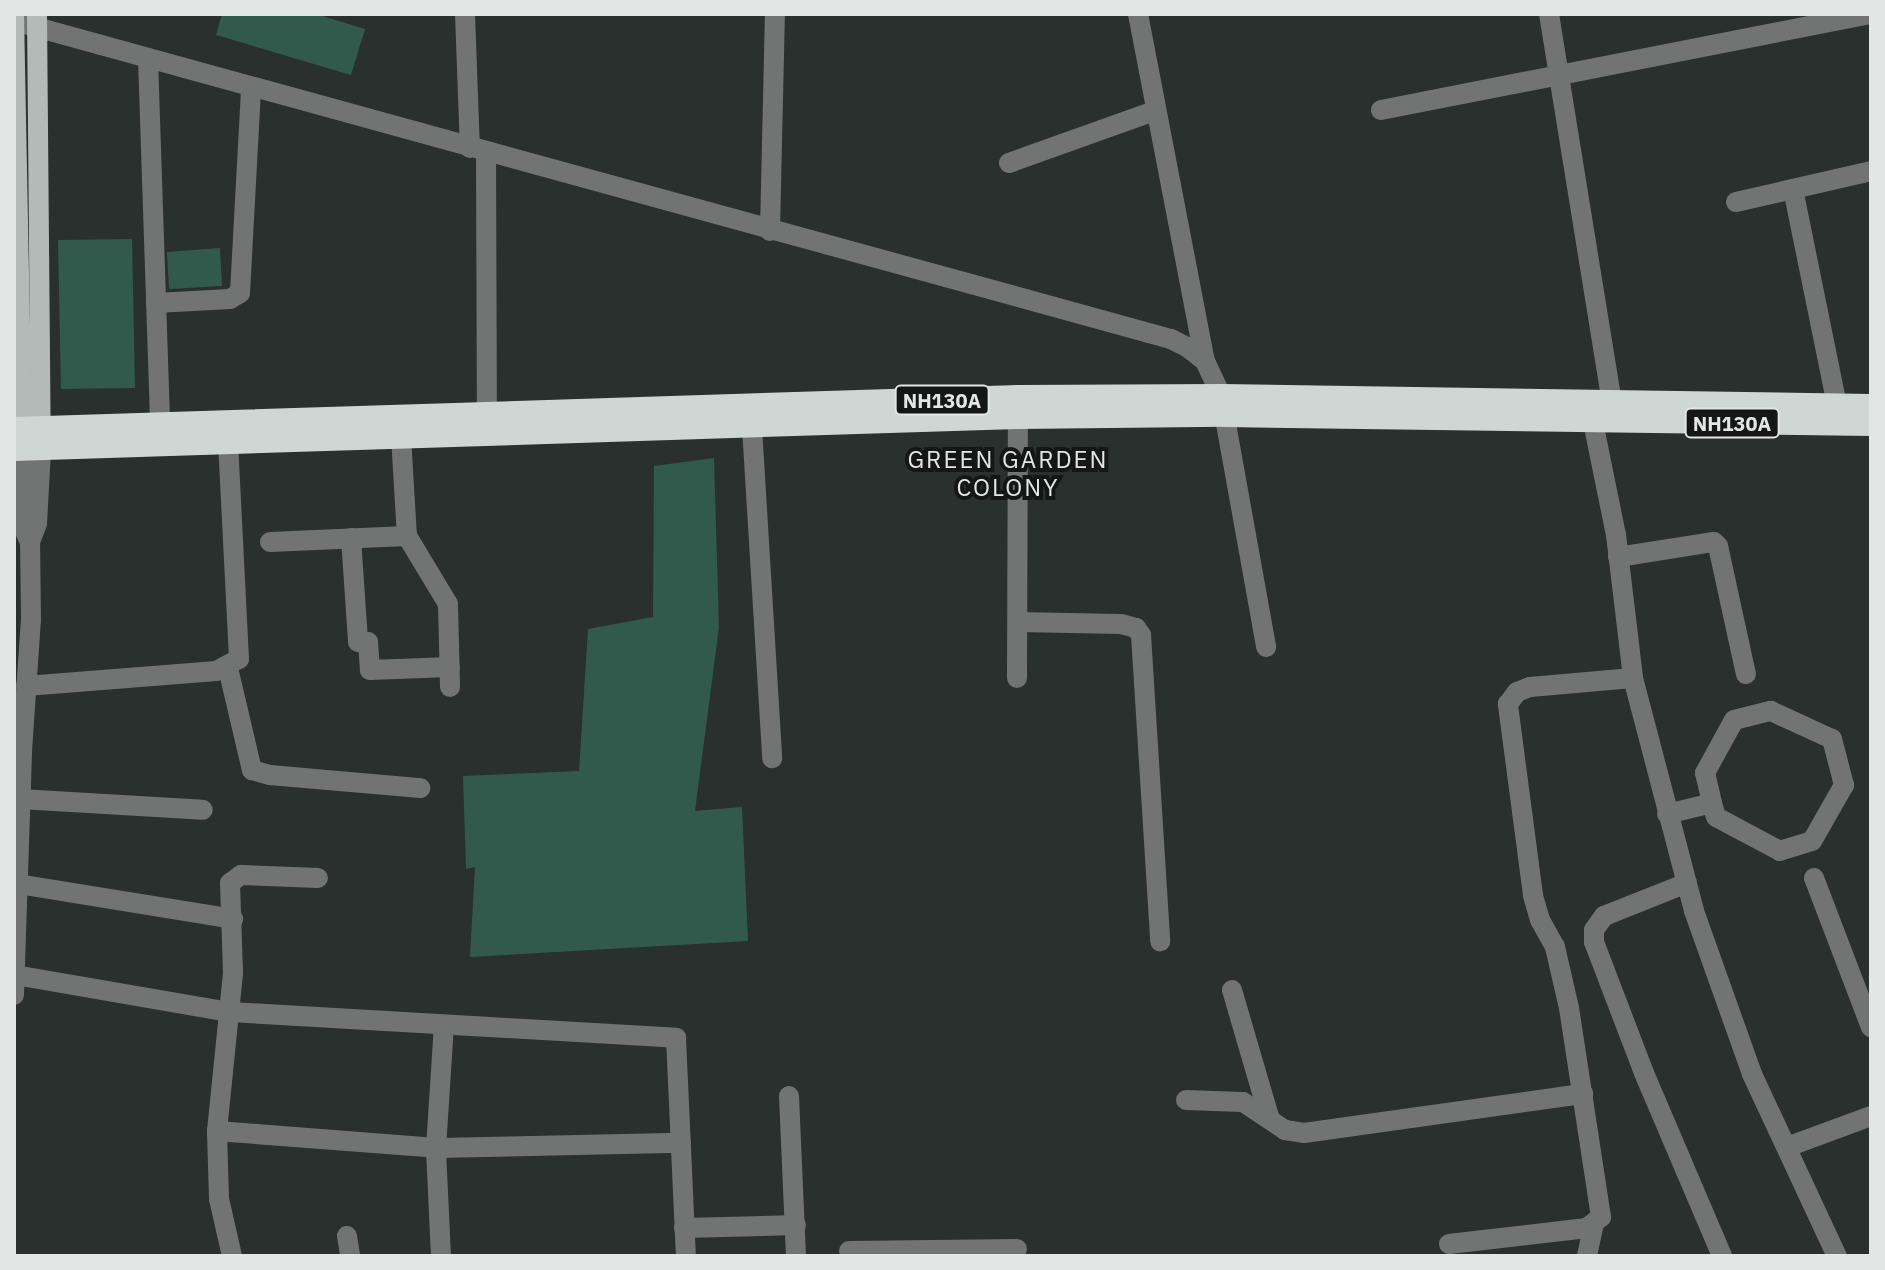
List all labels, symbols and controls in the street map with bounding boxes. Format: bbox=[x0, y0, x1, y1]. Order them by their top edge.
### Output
road number: NH130A bbox=[894, 384, 990, 416]
road number: NH130A bbox=[1684, 407, 1780, 439]
district label: GREEN GARDEN COLONY bbox=[907, 446, 1109, 502]

